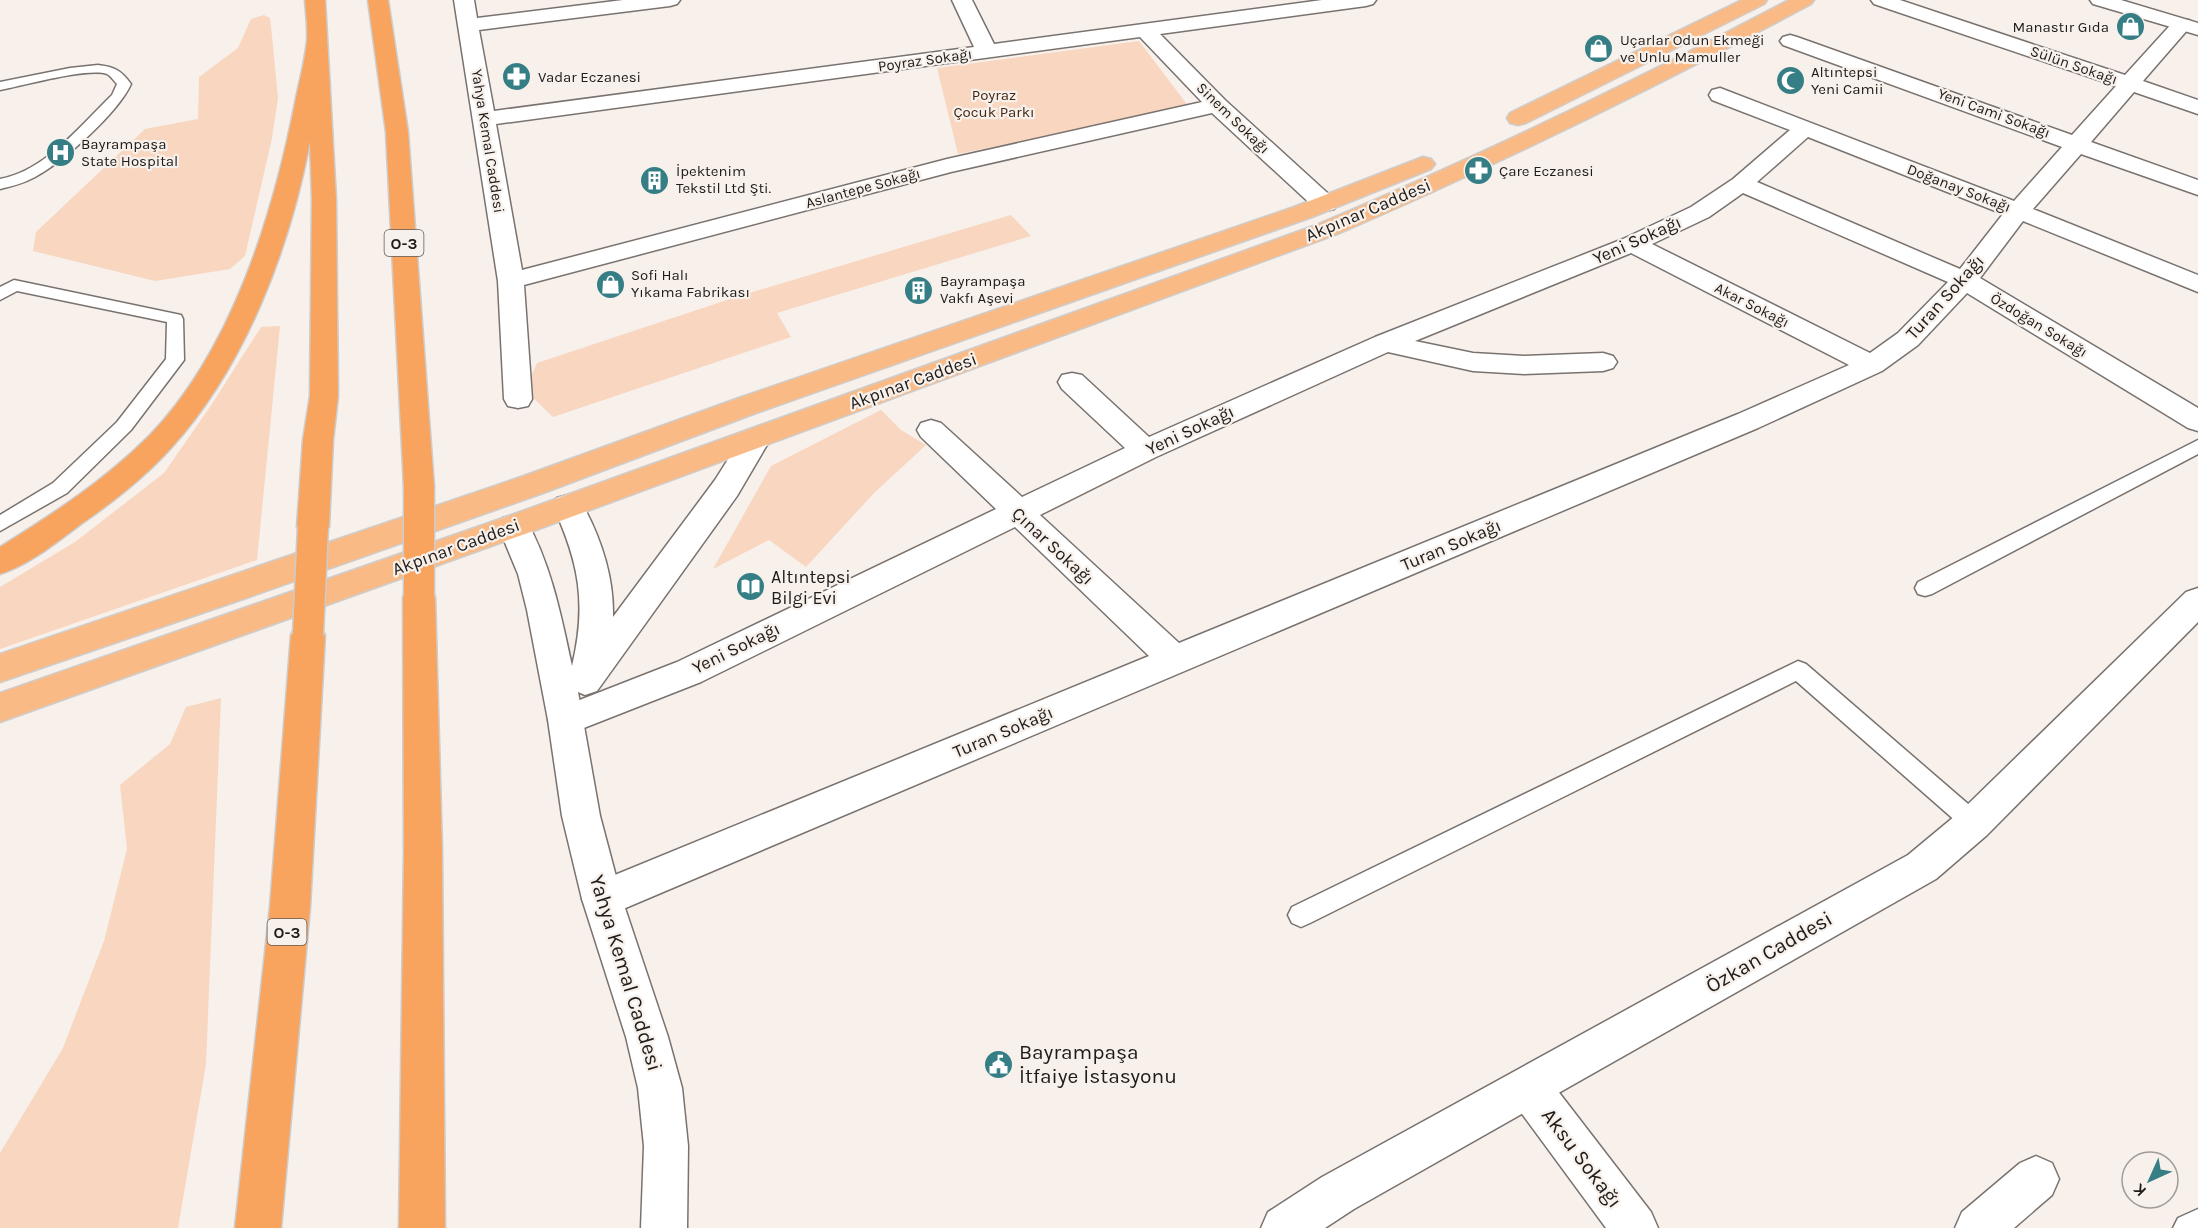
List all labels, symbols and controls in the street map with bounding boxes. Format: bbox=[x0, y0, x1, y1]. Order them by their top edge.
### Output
shop icon: Manastır Gıda bbox=[2114, 11, 2146, 43]
place label: Manastır Gıda bbox=[2012, 18, 2109, 36]
place label: Uçarlar Odun Ekmeği ve Unlu Mamuller bbox=[1620, 31, 1764, 66]
shop icon: Uçarlar Odun Ekmeği ve Unlu Mamuller bbox=[1583, 33, 1615, 65]
street label: Sülün Sokağı bbox=[2028, 42, 2120, 88]
street label: Poyraz Sokağı bbox=[877, 44, 973, 76]
pharmacy icon: Vadar Eczanesi bbox=[501, 61, 533, 93]
place label: Altıntepsi Yeni Camii bbox=[1811, 63, 1883, 98]
mosque icon: Altıntepsi Yeni Camii bbox=[1774, 65, 1806, 97]
street label: Yahya Kemal Caddesi bbox=[468, 68, 508, 214]
place label: Vadar Eczanesi bbox=[538, 68, 641, 86]
street label: Sinem Sokağı bbox=[1193, 79, 1273, 157]
street label: Yeni Cami Sokağı bbox=[1935, 84, 2053, 142]
park label: Poyraz Çocuk Parkı bbox=[953, 86, 1035, 121]
place label: Bayrampaşa State Hospital bbox=[81, 135, 178, 170]
hospital icon: Bayrampaşa State Hospital bbox=[44, 137, 76, 169]
pharmacy icon: Çare Eczanesi bbox=[1462, 155, 1494, 187]
street label: Doğanay Sokağı bbox=[1905, 160, 2013, 216]
place label: İpektenim Tekstil Ltd Şti. bbox=[676, 162, 772, 197]
place label: Çare Eczanesi bbox=[1499, 162, 1594, 180]
building icon: İpektenim Tekstil Ltd Şti. bbox=[639, 164, 671, 196]
street label: Aslantepe Sokağı bbox=[804, 164, 922, 212]
street label: Akpınar Caddesi bbox=[1302, 174, 1434, 246]
street label: Yeni Sokağı bbox=[1589, 211, 1685, 269]
road number: O-3 bbox=[384, 230, 424, 256]
street label: Turan Sokağı bbox=[1901, 250, 1989, 344]
place label: Sofi Halı Yıkama Fabrikası bbox=[631, 266, 750, 301]
shop icon: Sofi Halı Yıkama Fabrikası bbox=[594, 268, 626, 300]
place label: Bayrampaşa Vakfı Aşevi bbox=[940, 272, 1025, 307]
building icon: Bayrampaşa Vakfı Aşevi bbox=[903, 274, 935, 306]
street label: Akar Sokağı bbox=[1712, 279, 1792, 331]
street label: Özdoğan Sokağı bbox=[1987, 289, 2091, 361]
street label: Akpınar Caddesi bbox=[846, 348, 980, 414]
street label: Yeni Sokağı bbox=[1142, 400, 1238, 460]
street label: Çınar Sokağı bbox=[1007, 502, 1099, 590]
street label: Akpınar Caddesi bbox=[389, 514, 523, 580]
street label: Turan Sokağı bbox=[1398, 514, 1504, 576]
place label: Altıntepsi Bilgi Evi bbox=[771, 566, 851, 609]
library icon: Altıntepsi Bilgi Evi bbox=[734, 571, 766, 603]
street label: Yeni Sokağı bbox=[689, 617, 783, 679]
street label: Turan Sokağı bbox=[950, 701, 1056, 763]
street label: Yahya Kemal Caddesi bbox=[585, 872, 667, 1074]
street label: Özkan Caddesi bbox=[1702, 906, 1836, 998]
road number: O-3 bbox=[268, 919, 306, 945]
place label: Bayrampaşa İtfaiye İstasyonu bbox=[1019, 1040, 1177, 1088]
public building icon: Bayrampaşa İtfaiye İstasyonu bbox=[982, 1048, 1014, 1080]
street label: Aksu Sokağı bbox=[1537, 1104, 1627, 1212]
north arrow bbox=[2120, 1150, 2180, 1210]
text: K bbox=[2129, 1179, 2150, 1201]

